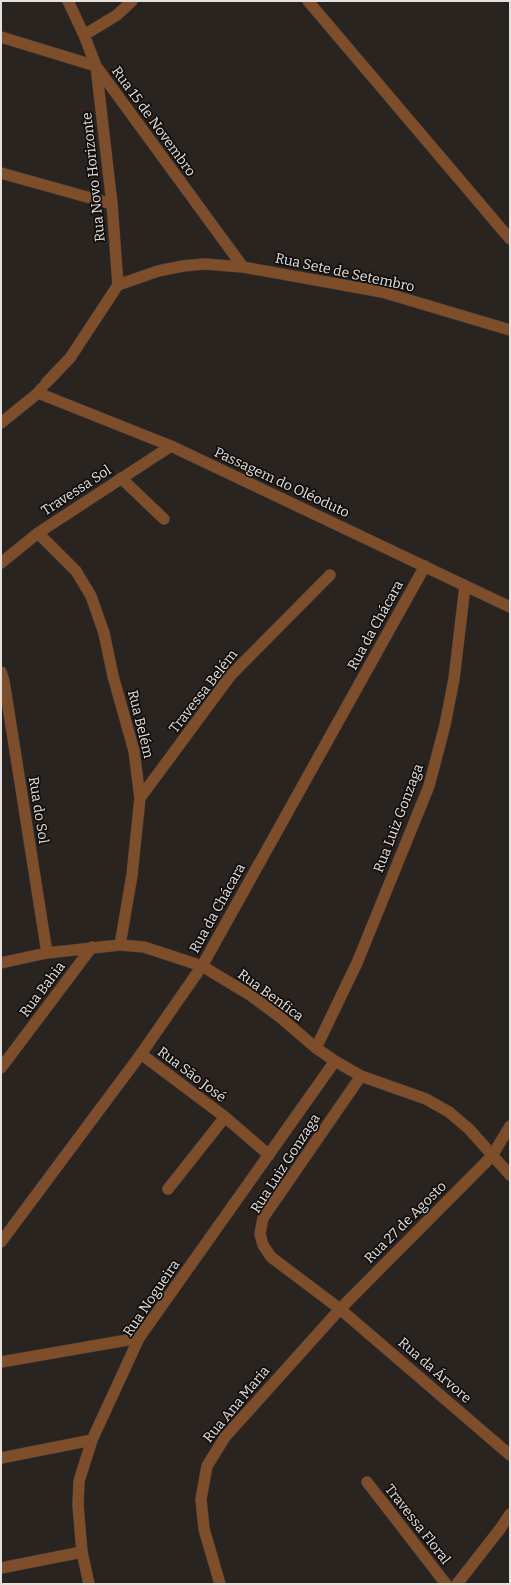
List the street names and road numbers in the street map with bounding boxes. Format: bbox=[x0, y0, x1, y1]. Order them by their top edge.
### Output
street label: Rua 15 de Novembro bbox=[108, 63, 199, 180]
street label: Rua Novo Horizonte bbox=[78, 111, 109, 243]
street label: Rua Sete de Setembro bbox=[274, 249, 416, 296]
street label: Passagem do Oléoduto bbox=[211, 444, 352, 521]
street label: Travessa Sol bbox=[38, 462, 114, 519]
street label: Rua da Chácara bbox=[344, 577, 407, 673]
street label: Travessa Belém bbox=[166, 646, 242, 736]
street label: Rua Belém bbox=[124, 688, 157, 761]
street label: Rua Luiz Gonzaga bbox=[370, 761, 427, 875]
street label: Rua do Sol bbox=[25, 775, 52, 845]
street label: Rua da Chácara bbox=[186, 860, 249, 956]
street label: Rua Bahia bbox=[16, 958, 69, 1020]
street label: Rua Benfica bbox=[234, 966, 307, 1025]
street label: Rua São José bbox=[154, 1043, 229, 1106]
street label: Rua Luiz Gonzaga bbox=[247, 1110, 324, 1216]
street label: Rua 27 de Agosto bbox=[361, 1178, 450, 1267]
street label: Rua Nogueira bbox=[120, 1256, 183, 1340]
street label: Rua da Árvore bbox=[395, 1333, 475, 1407]
street label: Rua Ana Maria bbox=[199, 1362, 274, 1446]
street label: Travessa Floral bbox=[381, 1481, 454, 1568]

